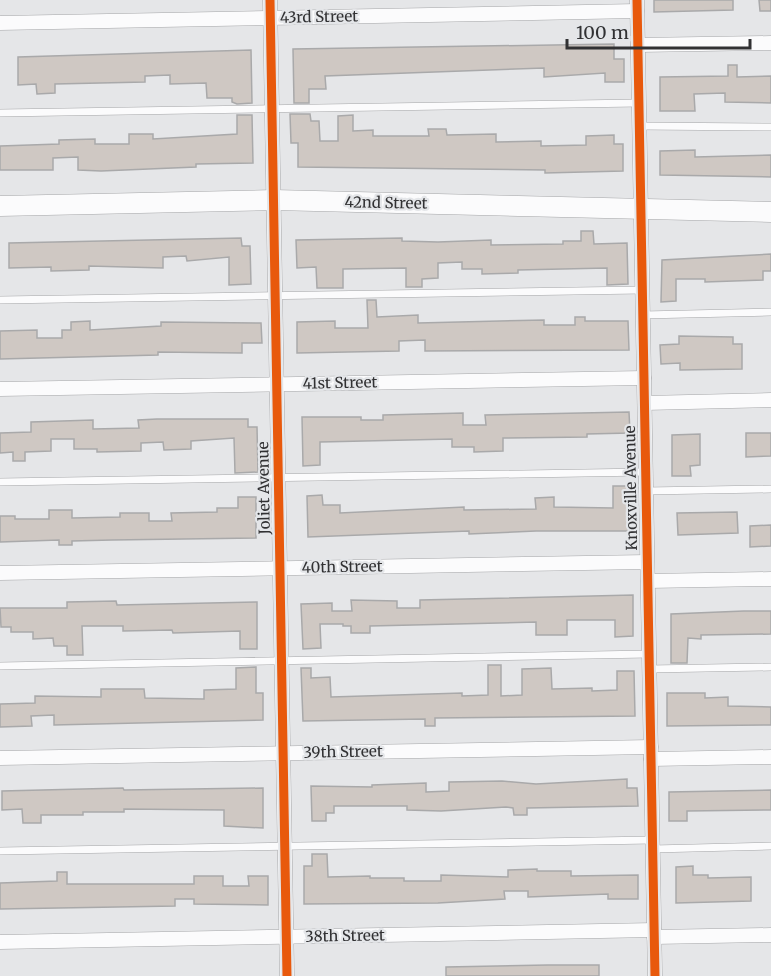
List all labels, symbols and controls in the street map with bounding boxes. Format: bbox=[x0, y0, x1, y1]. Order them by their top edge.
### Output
street label: 43rd Street bbox=[280, 6, 358, 27]
scale bar bbox=[567, 12, 750, 50]
text: 100 m bbox=[576, 21, 629, 44]
street label: 42nd Street bbox=[344, 192, 428, 213]
street label: 41st Street bbox=[303, 372, 378, 393]
street label: Knoxville Avenue bbox=[620, 425, 641, 551]
street label: Joliet Avenue bbox=[253, 441, 274, 536]
street label: 40th Street bbox=[301, 556, 383, 577]
street label: 39th Street bbox=[303, 741, 383, 762]
street label: 38th Street bbox=[305, 925, 385, 946]

